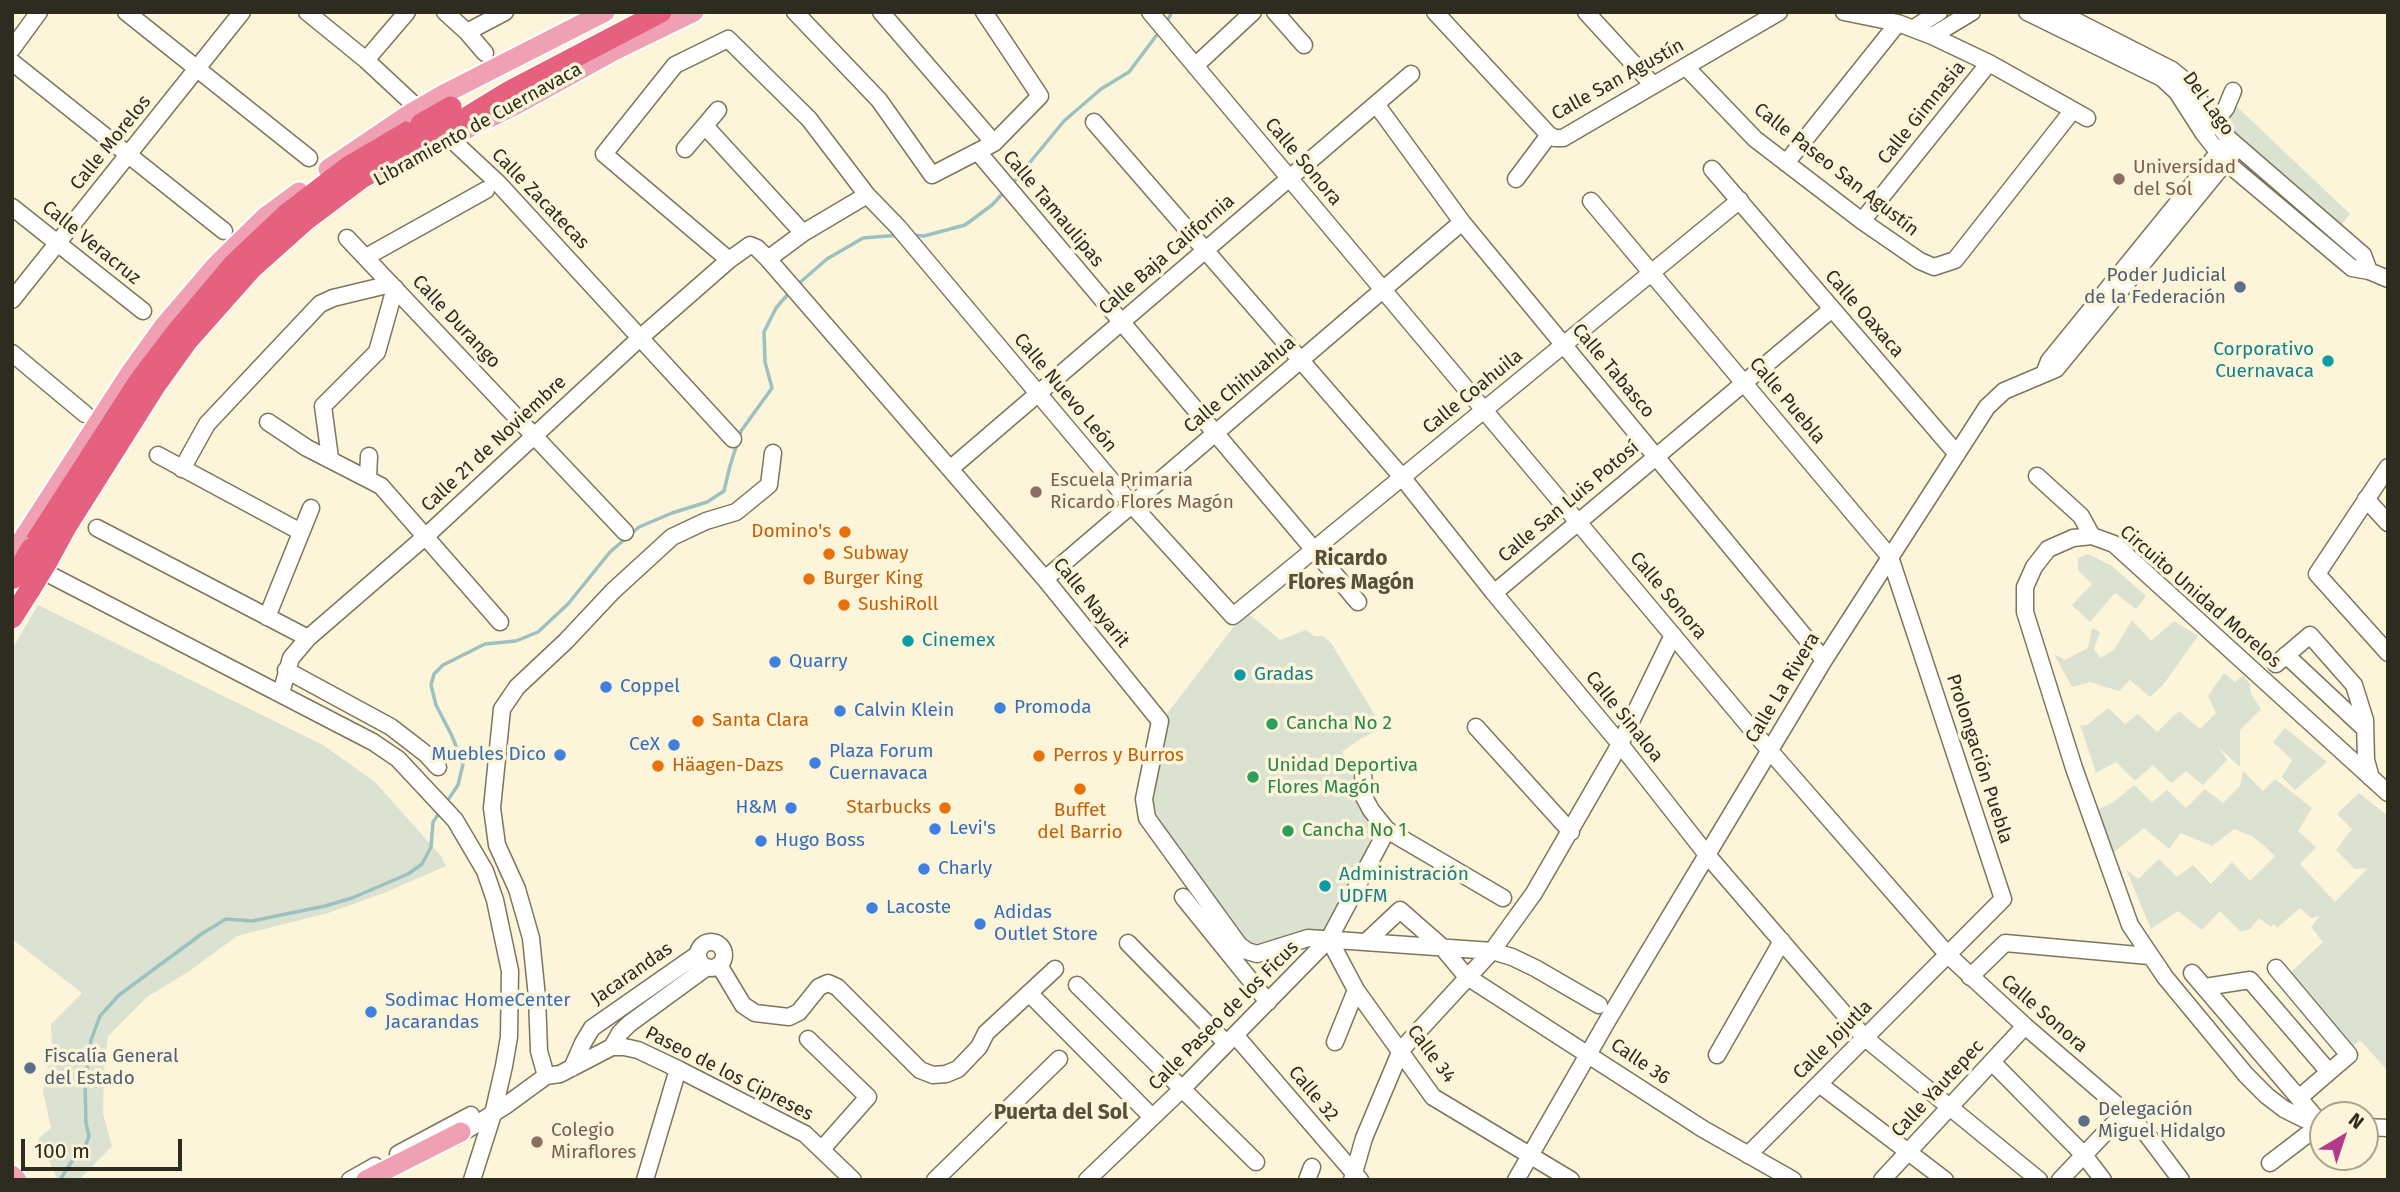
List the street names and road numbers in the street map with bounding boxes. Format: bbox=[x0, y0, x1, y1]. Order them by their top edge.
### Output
street label: Calle San Agustín bbox=[1548, 34, 1688, 126]
street label: Calle Gimnasia bbox=[1873, 57, 1971, 169]
street label: Libramiento de Cuernavaca bbox=[370, 58, 586, 192]
street label: Del Lago bbox=[2177, 68, 2239, 140]
street label: Calle Morelos bbox=[66, 91, 156, 195]
street label: Calle Paseo San Agustín bbox=[1749, 98, 1923, 242]
street label: Calle Sonora bbox=[1260, 113, 1346, 211]
street label: Calle Zacatecas bbox=[486, 144, 594, 254]
street label: Calle Tamaulipas bbox=[998, 146, 1108, 272]
street label: Calle Baja California bbox=[1094, 190, 1240, 320]
street label: Calle Veracruz bbox=[37, 196, 145, 290]
street label: Calle Oaxaca bbox=[1820, 265, 1908, 363]
street label: Calle Durango bbox=[407, 271, 505, 373]
street label: Calle Tabasco bbox=[1567, 319, 1659, 423]
street label: Calle Nuevo León bbox=[1009, 329, 1121, 457]
street label: Calle Chihuahua bbox=[1179, 332, 1301, 438]
street label: Calle Coahuila bbox=[1418, 345, 1528, 439]
street label: Calle Puebla bbox=[1744, 353, 1830, 449]
street label: Calle 21 de Noviembre bbox=[417, 371, 571, 517]
street label: Calle San Luis Potosí bbox=[1494, 436, 1644, 568]
street label: Circuito Unidad Morelos bbox=[2115, 521, 2285, 673]
street label: Calle Sonora bbox=[1625, 547, 1711, 645]
street label: Calle Nayarit bbox=[1048, 553, 1134, 653]
street label: Calle La Rivera bbox=[1741, 628, 1825, 748]
street label: Calle Sinaloa bbox=[1580, 667, 1668, 767]
street label: Prolongación Puebla bbox=[1941, 671, 2017, 847]
street label: Calle Paseo de los Ficus bbox=[1144, 936, 1304, 1096]
street label: Jacarandas bbox=[587, 938, 677, 1010]
street label: Calle Sonora bbox=[1996, 970, 2092, 1058]
street label: Calle Jojutla bbox=[1789, 996, 1877, 1084]
street label: Calle 34 bbox=[1402, 1021, 1460, 1087]
street label: Paseo de los Cipreses bbox=[641, 1022, 817, 1126]
street label: Calle 36 bbox=[1606, 1034, 1674, 1090]
street label: Calle Yautepec bbox=[1887, 1036, 1989, 1142]
street label: Calle 32 bbox=[1283, 1061, 1343, 1127]

